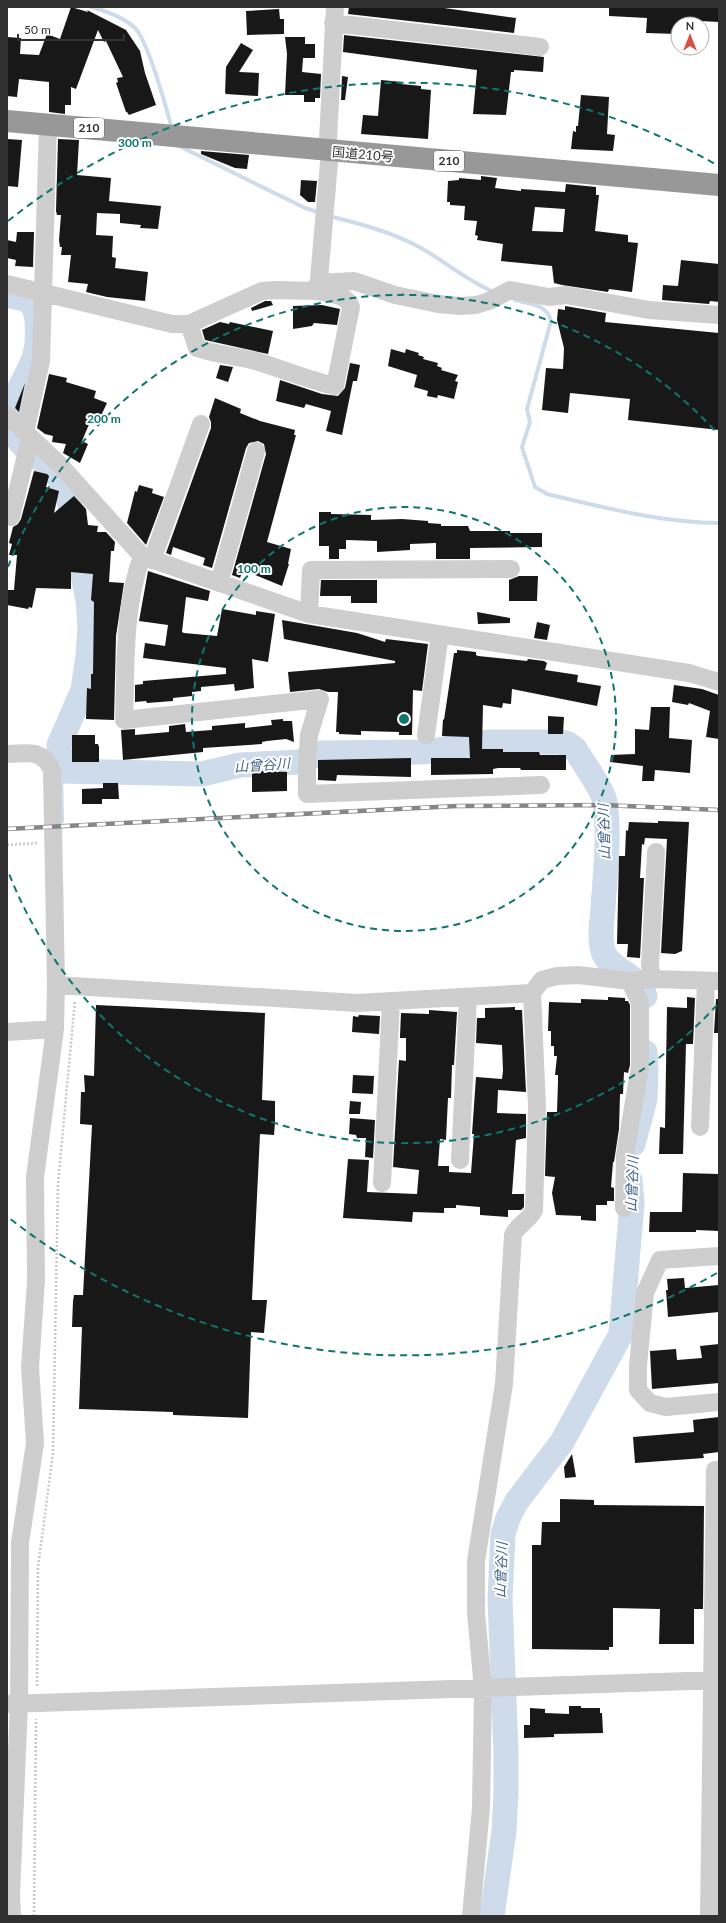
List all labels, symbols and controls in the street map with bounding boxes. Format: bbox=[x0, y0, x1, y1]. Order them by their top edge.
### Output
scale bar bbox=[18, 16, 124, 42]
north arrow bbox=[670, 16, 710, 56]
text: N bbox=[686, 19, 694, 32]
text: 50 m bbox=[24, 22, 51, 37]
road number: 210 bbox=[74, 118, 104, 138]
text: 300 m bbox=[118, 135, 152, 150]
street label: 国道210号 bbox=[332, 143, 394, 165]
road number: 210 bbox=[434, 151, 464, 171]
text: 200 m bbox=[87, 411, 121, 426]
text: 100 m bbox=[237, 561, 271, 576]
centre of rings bbox=[397, 712, 411, 726]
water label: 山曾谷川 bbox=[233, 754, 292, 775]
water label: 山曾谷川 bbox=[594, 802, 613, 860]
water label: 山曾谷川 bbox=[622, 1154, 641, 1212]
water label: 山曾谷川 bbox=[491, 1540, 510, 1598]

